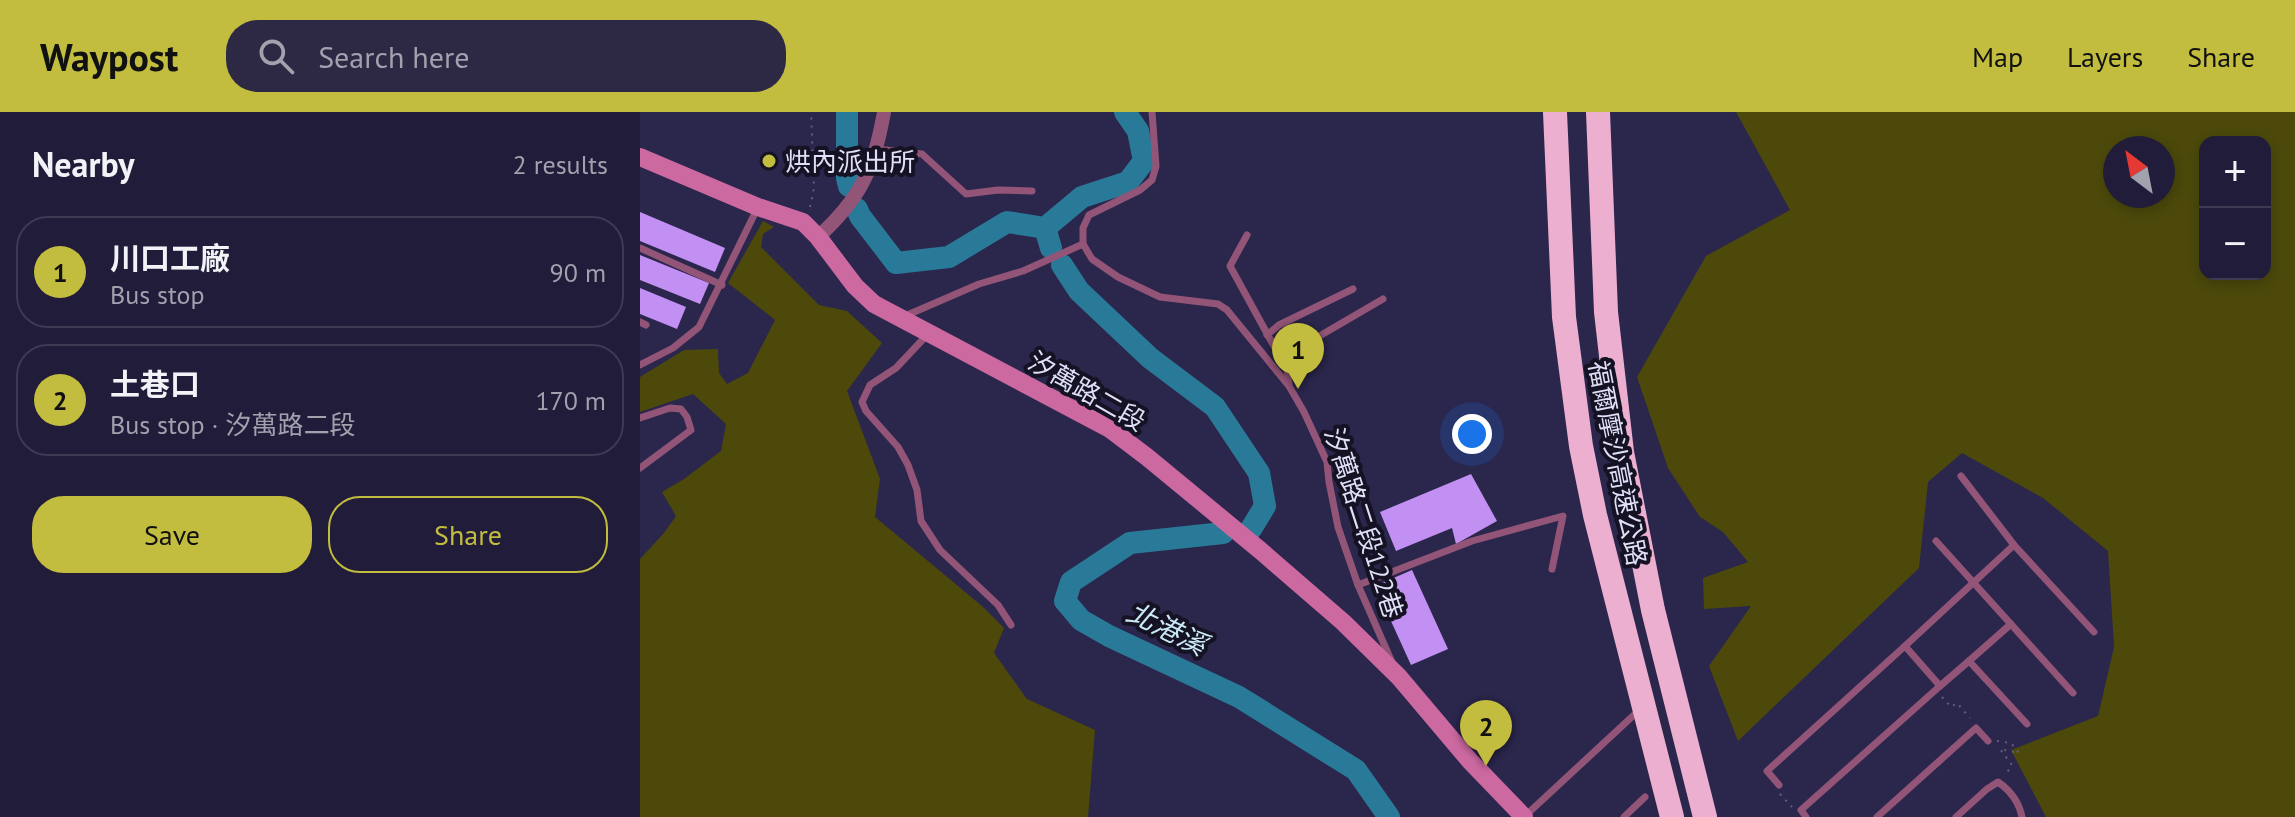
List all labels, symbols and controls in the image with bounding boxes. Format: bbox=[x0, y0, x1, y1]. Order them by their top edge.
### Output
search box bbox=[226, 20, 786, 92]
text: Waypost bbox=[40, 32, 178, 81]
icon: search bbox=[254, 34, 298, 78]
text: Search here bbox=[318, 37, 469, 76]
text: Map bbox=[1972, 38, 2023, 75]
text: Layers bbox=[2067, 38, 2143, 75]
text: Share bbox=[2187, 38, 2255, 75]
north arrow bbox=[2103, 136, 2175, 208]
map controls bbox=[2199, 136, 2271, 280]
button: + bbox=[2199, 136, 2271, 208]
text: Nearby bbox=[32, 142, 134, 186]
place label: 烘內派出所 bbox=[785, 145, 915, 178]
text: 2 results bbox=[513, 148, 608, 181]
marker: 烘內派出所 bbox=[760, 152, 778, 170]
button: − bbox=[2199, 208, 2271, 280]
text: 川口工廠 bbox=[110, 238, 230, 277]
text: 1 bbox=[53, 256, 67, 289]
text: 90 m bbox=[550, 256, 606, 289]
text: Bus stop bbox=[110, 278, 205, 311]
pin: 1 bbox=[1272, 323, 1324, 389]
street label: 汐萬路二段 bbox=[1022, 344, 1152, 438]
street label: 福爾摩沙高速公路 bbox=[1582, 358, 1654, 568]
text: 土巷口 bbox=[110, 364, 200, 403]
text: 2 bbox=[53, 384, 67, 417]
text: 170 m bbox=[535, 384, 606, 417]
text: Bus stop · 汐萬路二段 bbox=[110, 408, 355, 441]
your location bbox=[1452, 414, 1492, 454]
street label: 汐萬路二段122巷 bbox=[1318, 424, 1410, 622]
button: Save bbox=[32, 496, 312, 573]
button: Share bbox=[328, 496, 608, 573]
water label: 北港溪 bbox=[1121, 593, 1216, 665]
pin: 2 bbox=[1460, 700, 1512, 766]

